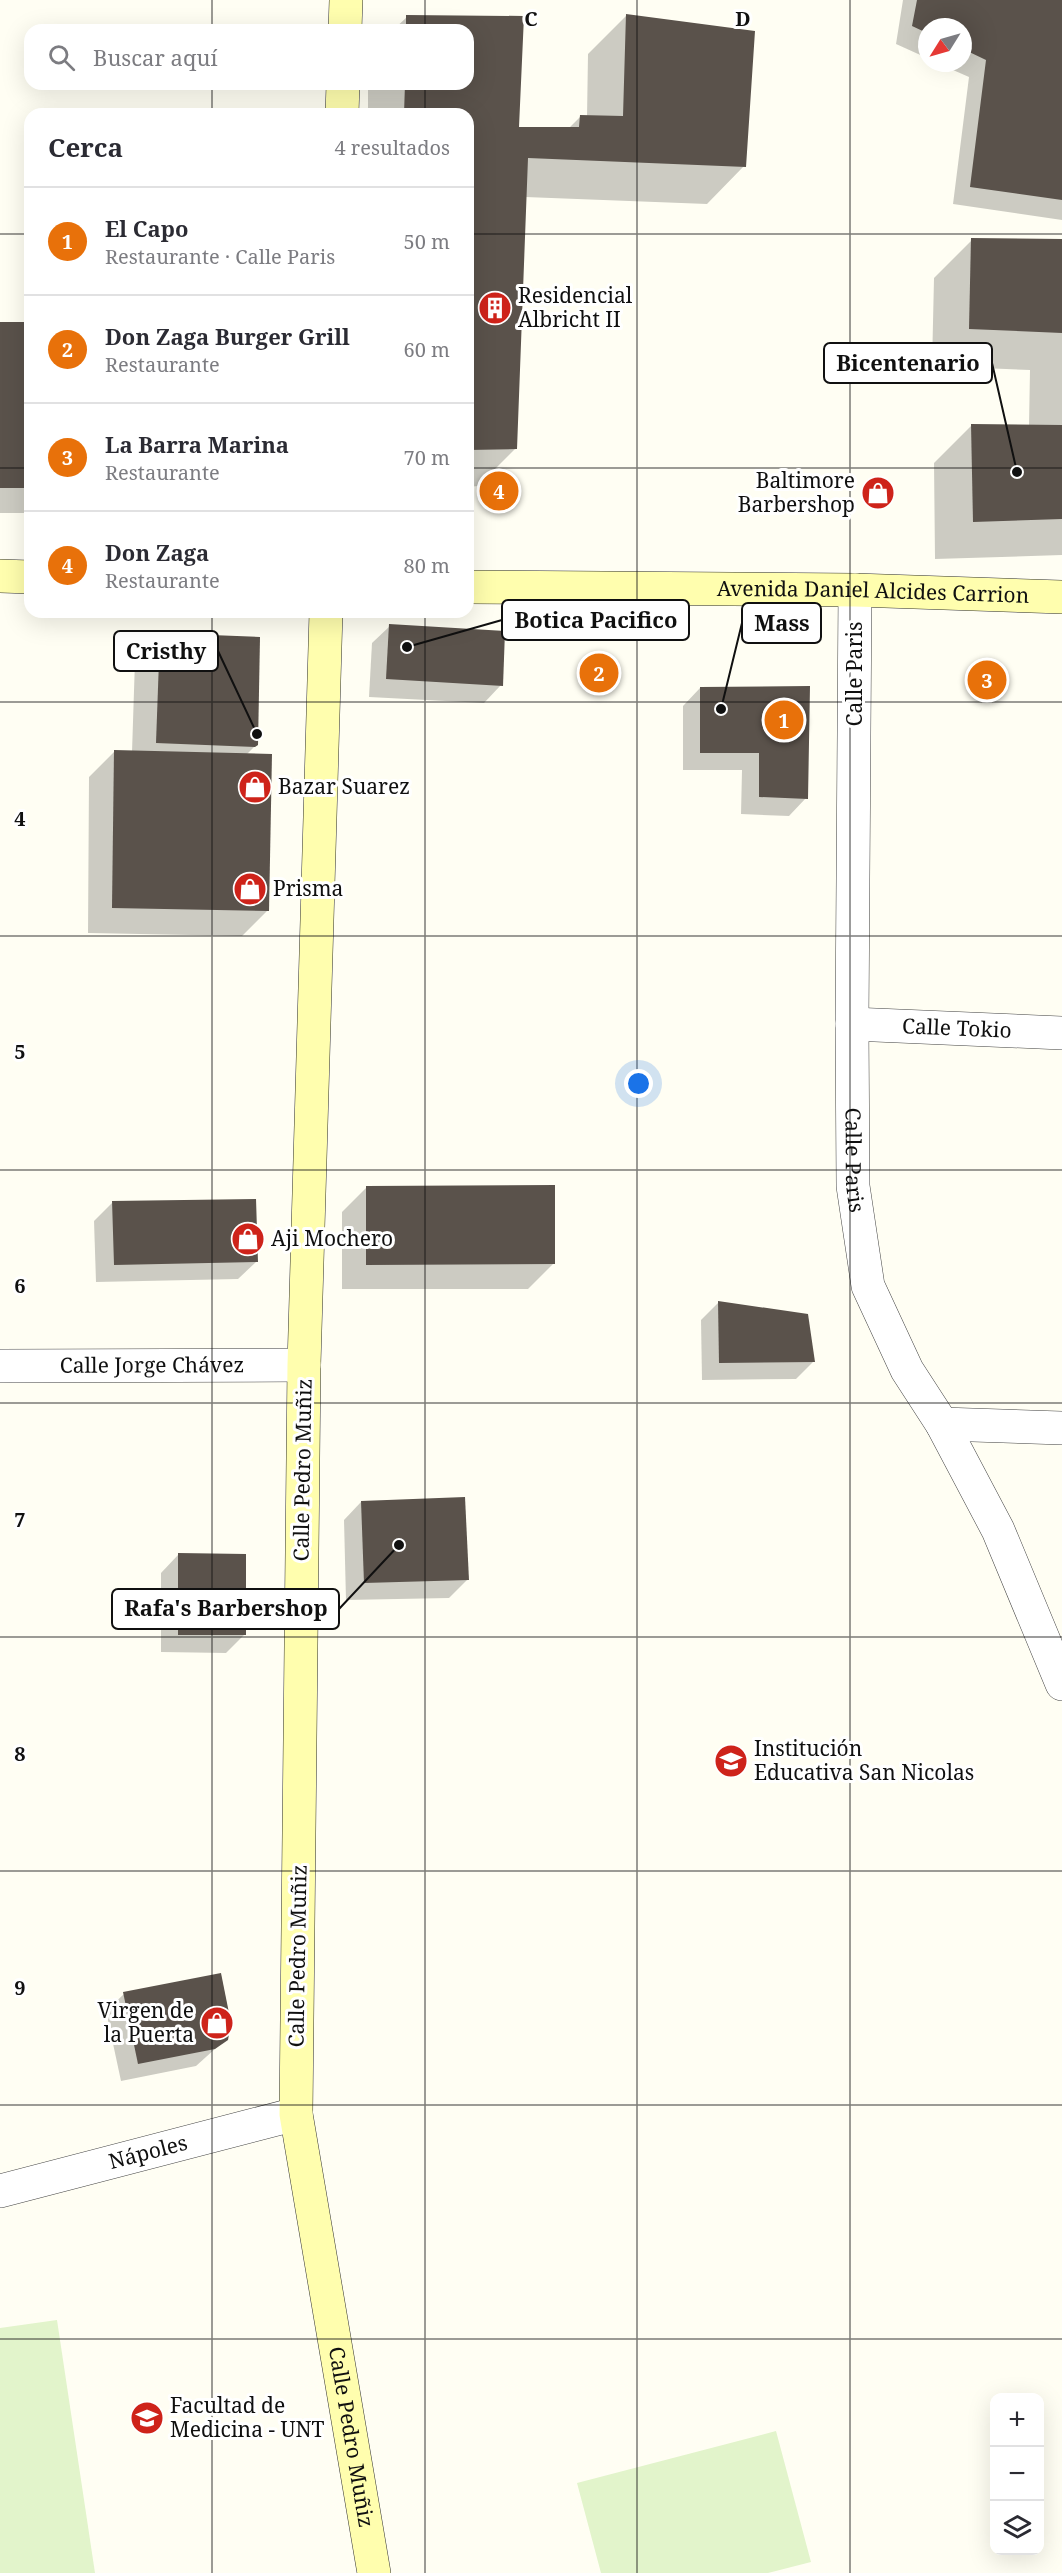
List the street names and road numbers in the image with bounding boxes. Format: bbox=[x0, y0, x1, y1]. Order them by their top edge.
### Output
street label: Avenida Daniel Alcides Carrion bbox=[717, 574, 1030, 609]
street label: Calle Paris bbox=[840, 621, 868, 727]
street label: Calle Tokio bbox=[902, 1011, 1012, 1044]
street label: Calle Paris bbox=[840, 1107, 872, 1214]
street label: Calle Jorge Chávez bbox=[60, 1350, 244, 1379]
street label: Calle Pedro Muñiz bbox=[286, 1378, 318, 1562]
street label: Calle Pedro Muñiz bbox=[281, 1864, 313, 2048]
street label: Nápoles bbox=[106, 2128, 190, 2175]
street label: Calle Pedro Muñiz bbox=[323, 2344, 381, 2529]

